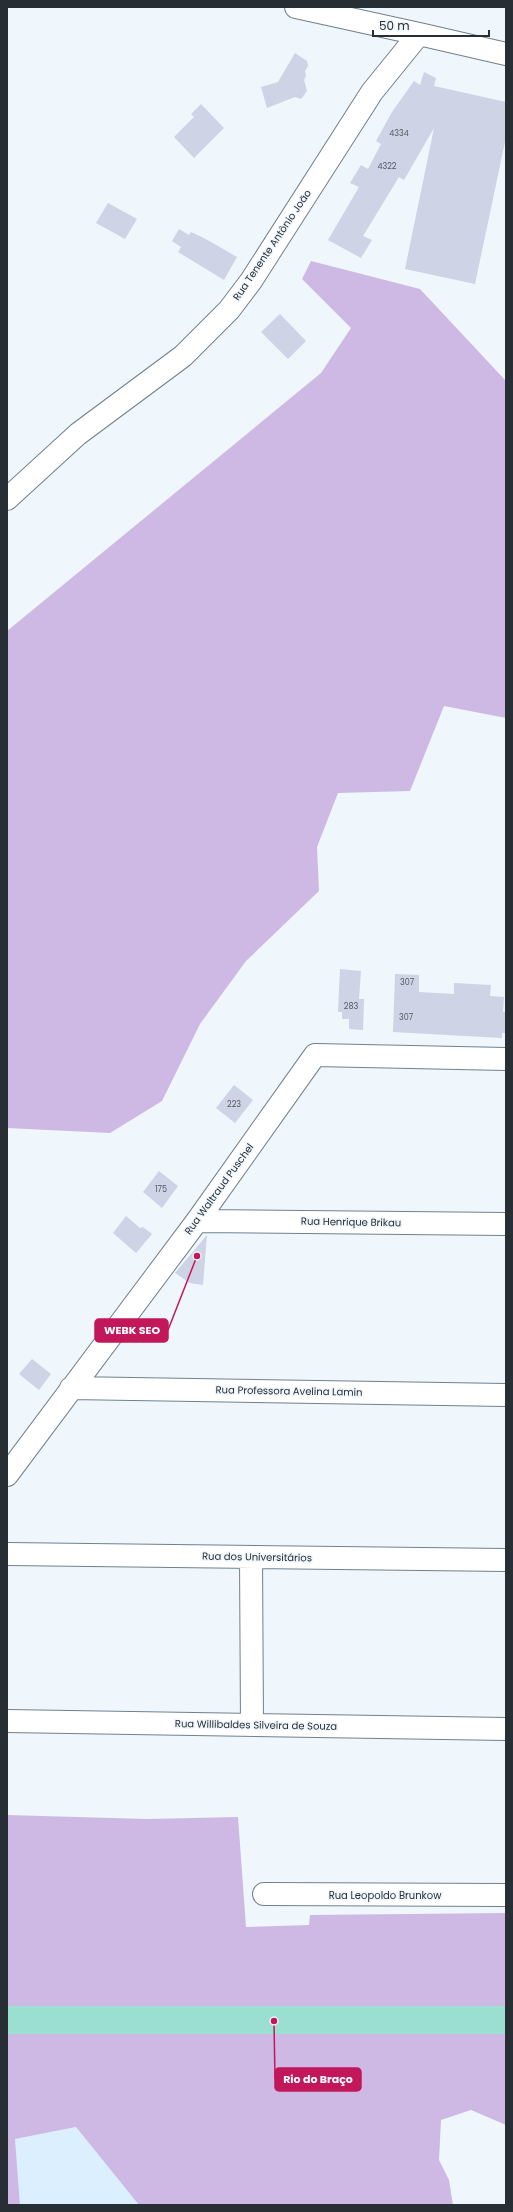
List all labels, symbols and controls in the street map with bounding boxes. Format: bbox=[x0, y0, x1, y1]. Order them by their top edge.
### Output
scale bar bbox=[373, 12, 489, 38]
text: 50 m bbox=[379, 17, 410, 34]
house number: 4334 bbox=[389, 128, 409, 139]
house number: 4322 bbox=[378, 161, 397, 172]
street label: Rua Tenente Antônio João bbox=[229, 187, 315, 303]
house number: 307 bbox=[400, 977, 415, 988]
house number: 283 bbox=[344, 1001, 358, 1012]
house number: 307 bbox=[399, 1012, 414, 1023]
house number: 223 bbox=[227, 1099, 241, 1110]
street label: Rua Waltraud Puschel bbox=[181, 1140, 257, 1238]
house number: 175 bbox=[155, 1184, 167, 1195]
street label: Rua Henrique Brikau bbox=[301, 1214, 401, 1230]
callout: WEBK SEO bbox=[95, 1319, 168, 1342]
text: WEBK SEO bbox=[104, 1322, 160, 1338]
street label: Rua Professora Avelina Lamin bbox=[215, 1382, 363, 1400]
street label: Rua dos Universitários bbox=[202, 1549, 312, 1565]
street label: Rua Willibaldes Silveira de Souza bbox=[175, 1716, 337, 1734]
street label: Rua Leopoldo Brunkow bbox=[329, 1888, 442, 1903]
callout: Rio do Braço bbox=[275, 2068, 361, 2091]
text: Rio do Braço bbox=[283, 2071, 353, 2087]

